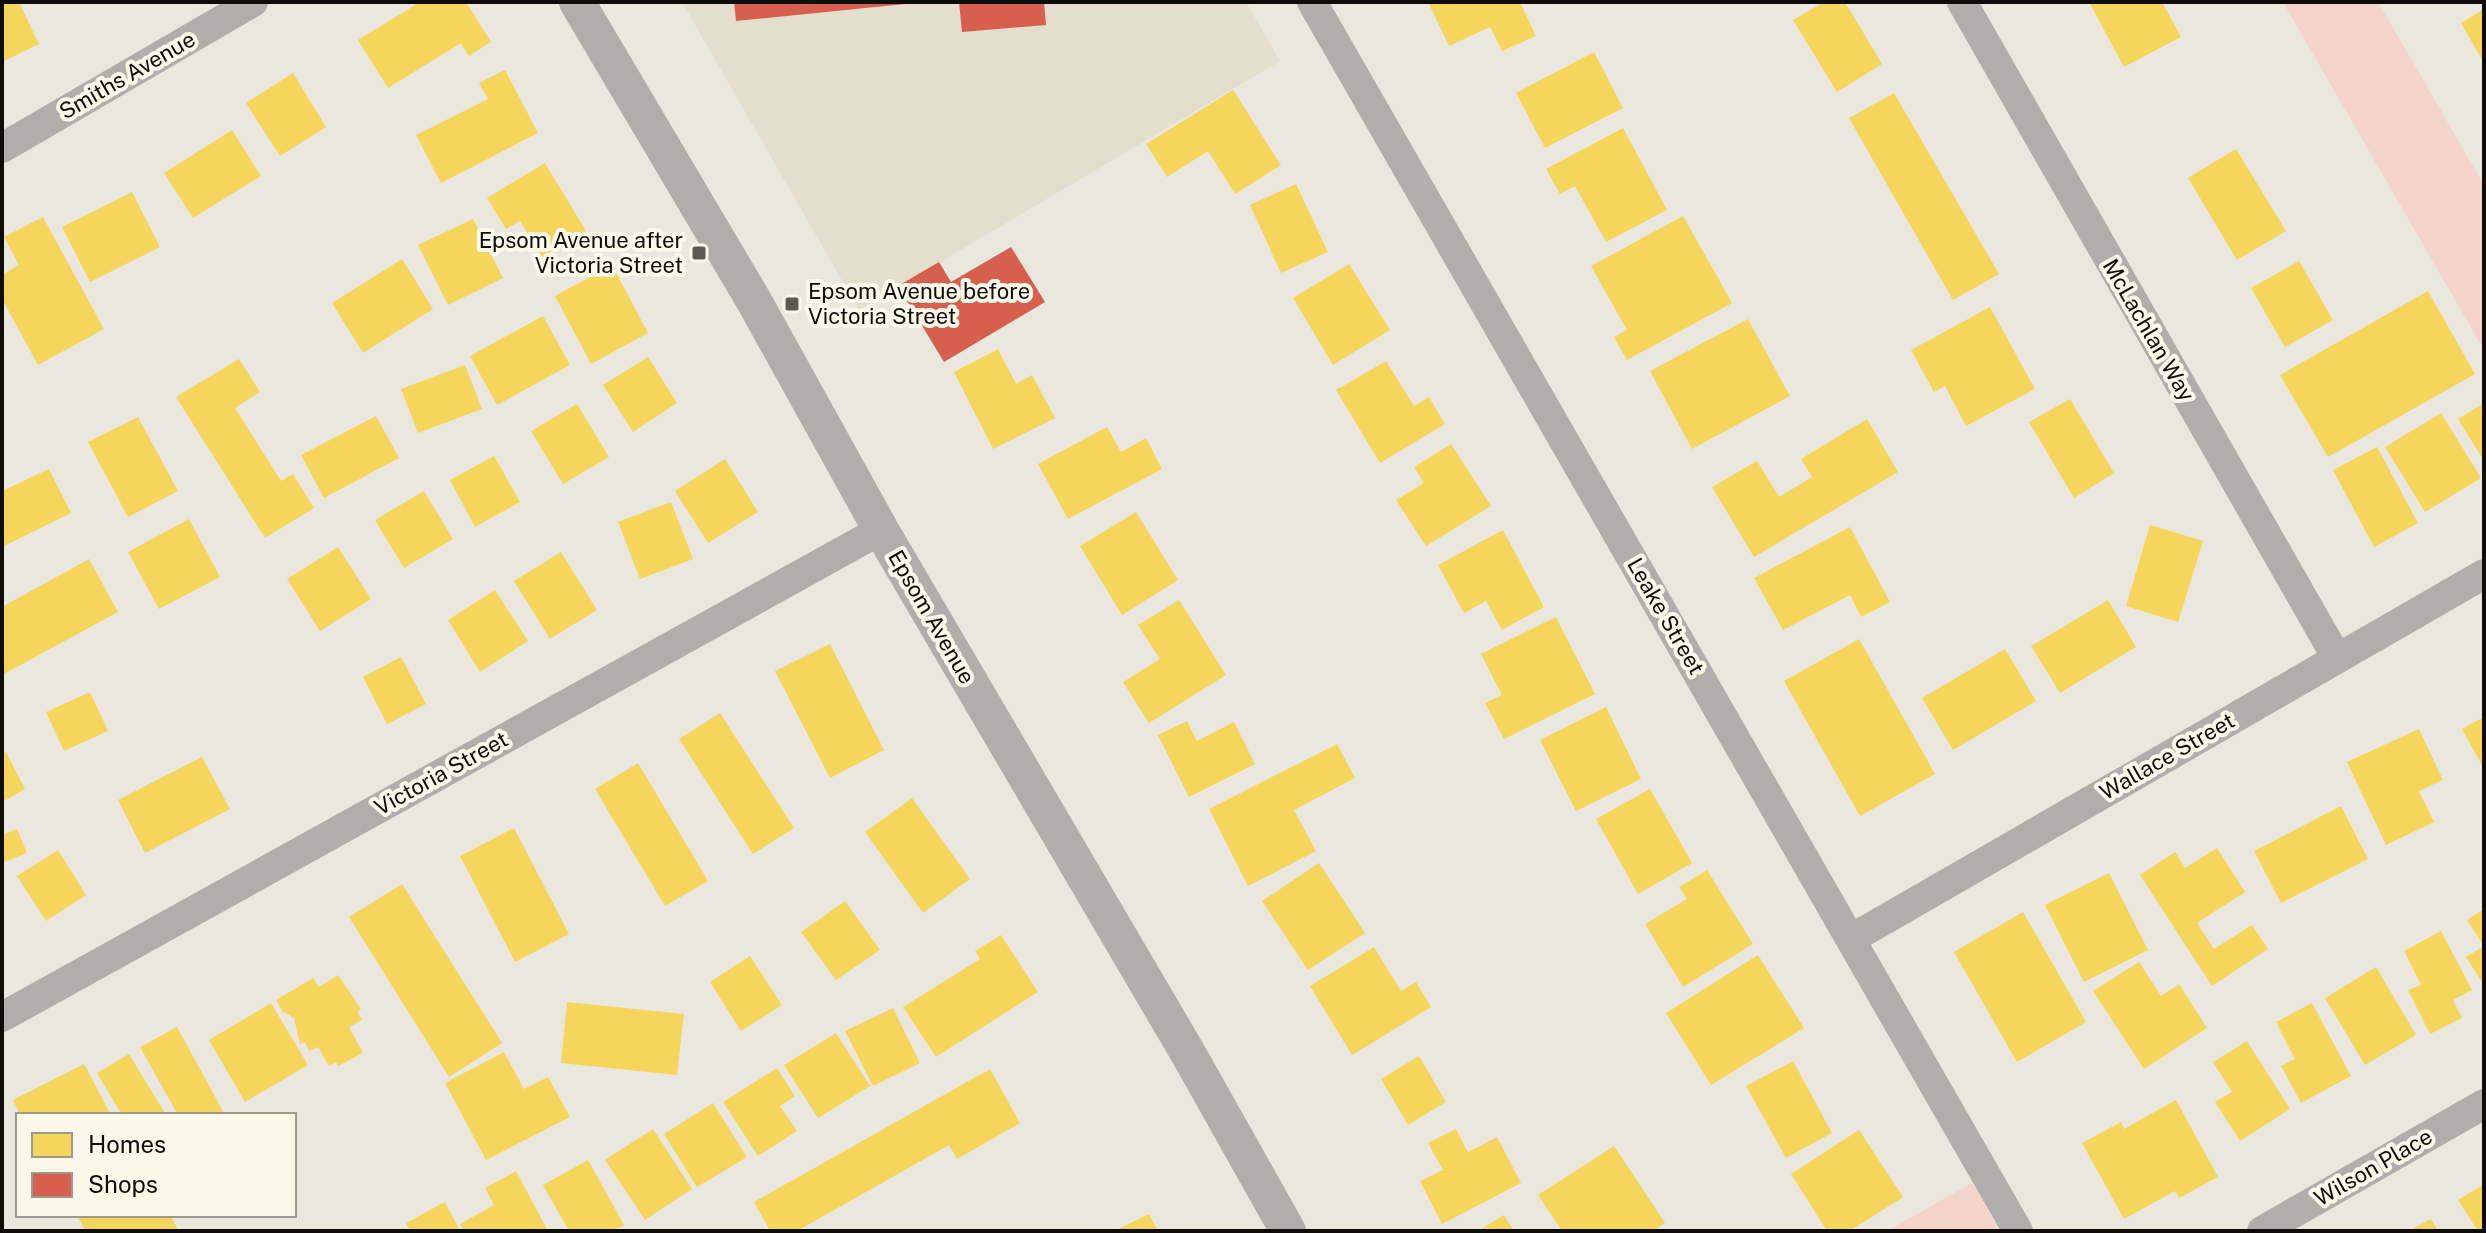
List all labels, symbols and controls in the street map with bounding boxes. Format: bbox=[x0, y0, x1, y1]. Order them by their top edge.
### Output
street label: Smiths Avenue bbox=[55, 26, 199, 124]
place label: Epsom Avenue after Victoria Street bbox=[479, 227, 683, 278]
marker: Epsom Avenue after Victoria Street bbox=[690, 244, 708, 262]
street label: McLachlan Way bbox=[2098, 254, 2200, 406]
place label: Epsom Avenue before Victoria Street bbox=[808, 278, 1030, 329]
marker: Epsom Avenue before Victoria Street bbox=[783, 295, 801, 313]
street label: Epsom Avenue bbox=[883, 546, 981, 688]
street label: Leake Street bbox=[1622, 553, 1710, 679]
street label: Wallace Street bbox=[2095, 707, 2239, 805]
street label: Victoria Street bbox=[370, 726, 512, 820]
legend bbox=[16, 1113, 296, 1217]
street label: Wilson Place bbox=[2310, 1123, 2436, 1211]
text: Homes bbox=[88, 1130, 166, 1158]
text: Shops bbox=[88, 1170, 158, 1198]

